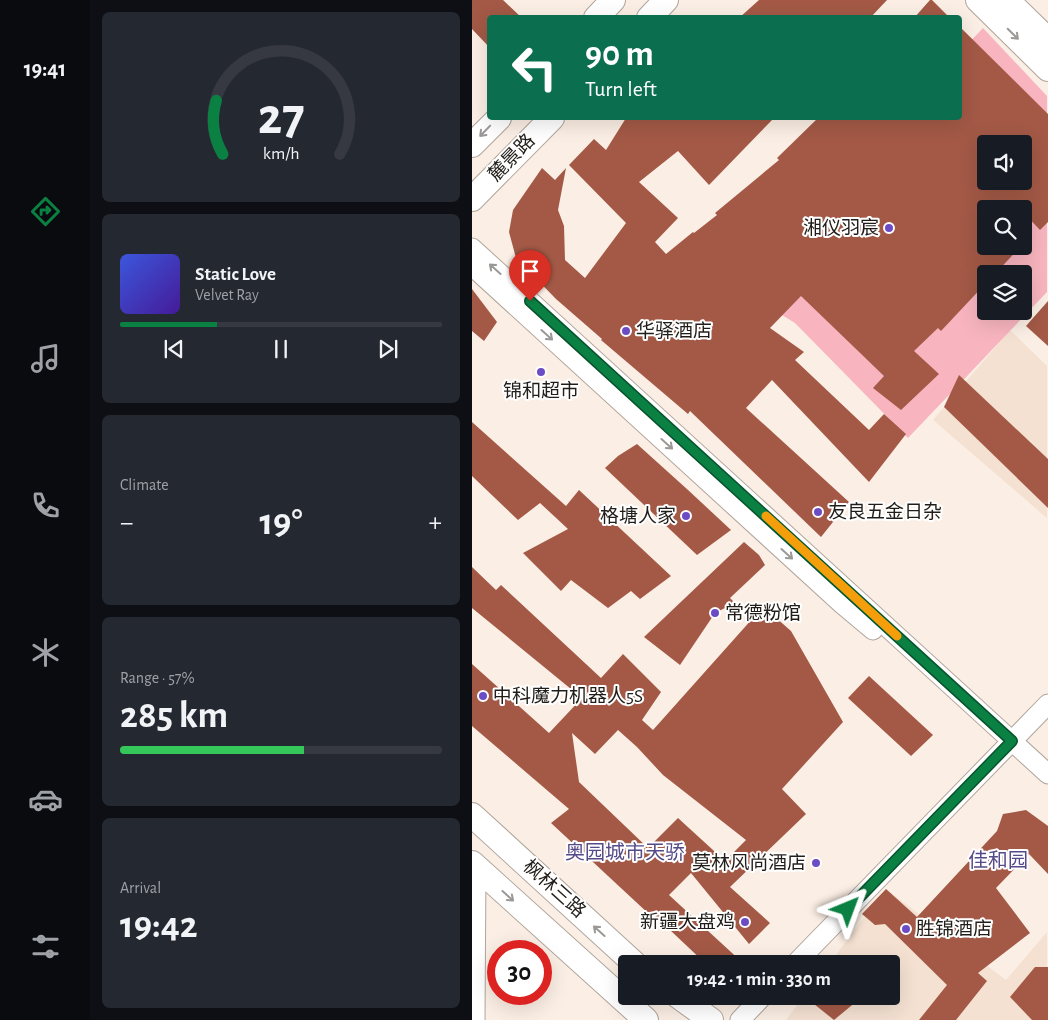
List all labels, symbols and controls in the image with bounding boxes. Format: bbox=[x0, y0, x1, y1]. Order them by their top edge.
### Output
one-way arrow bbox=[1006, 28, 1018, 40]
icon: left bbox=[502, 35, 567, 100]
text: 90 m bbox=[585, 37, 654, 72]
text: 19:41 bbox=[24, 58, 66, 80]
text: Turn left bbox=[585, 78, 657, 100]
text: 27 bbox=[258, 91, 304, 143]
one-way arrow bbox=[480, 125, 492, 137]
street label: 麓景路 bbox=[484, 130, 539, 185]
map controls bbox=[977, 135, 1032, 320]
button: sound bbox=[977, 135, 1032, 190]
text: km/h bbox=[263, 145, 299, 163]
icon: directions bbox=[28, 194, 63, 229]
button: search bbox=[977, 200, 1032, 255]
place label: 湘仪羽宸 bbox=[803, 217, 879, 238]
marker: 湘仪羽宸 bbox=[883, 222, 895, 234]
pin bbox=[509, 250, 551, 301]
icon: arrive bbox=[516, 257, 544, 285]
one-way arrow bbox=[488, 263, 501, 274]
text: Static Love bbox=[195, 265, 276, 284]
button: layers bbox=[977, 265, 1032, 320]
text: Velvet Ray bbox=[195, 287, 259, 303]
place label: 华驿酒店 bbox=[636, 321, 712, 341]
marker: 华驿酒店 bbox=[620, 325, 632, 337]
one-way arrow bbox=[540, 329, 553, 340]
icon: previous bbox=[160, 335, 188, 363]
icon: pause bbox=[267, 335, 295, 363]
icon: next bbox=[374, 335, 402, 363]
icon: music bbox=[28, 341, 63, 376]
marker: 锦和超市 bbox=[535, 366, 547, 378]
place label: 锦和超市 bbox=[503, 380, 579, 401]
one-way arrow bbox=[660, 438, 673, 450]
text: Climate bbox=[120, 477, 169, 493]
icon: phone bbox=[28, 488, 63, 523]
place label: 友良五金日杂 bbox=[828, 501, 942, 522]
text: 19° bbox=[259, 504, 303, 542]
place label: 格塘人家 bbox=[600, 505, 676, 526]
marker: 友良五金日杂 bbox=[812, 506, 824, 518]
text: − bbox=[120, 509, 133, 537]
text: + bbox=[429, 509, 442, 537]
marker: 格塘人家 bbox=[680, 510, 692, 522]
one-way arrow bbox=[780, 548, 793, 560]
place label: 常德粉馆 bbox=[725, 602, 801, 623]
marker: 常德粉馆 bbox=[709, 607, 721, 619]
icon: climate bbox=[28, 635, 63, 670]
text: Range · 57% bbox=[120, 670, 195, 686]
place label: 中科魔力机器人5S bbox=[493, 685, 643, 706]
marker: 中科魔力机器人5S bbox=[477, 690, 489, 702]
text: 285 km bbox=[120, 697, 228, 735]
icon: car bbox=[28, 782, 63, 817]
district label: 奥园城市天骄 bbox=[565, 841, 685, 863]
district label: 佳和园 bbox=[968, 850, 1028, 871]
place label: 莫林风尚酒店 bbox=[692, 852, 806, 873]
street label: 枫林三路 bbox=[519, 855, 590, 921]
marker: 莫林风尚酒店 bbox=[810, 857, 822, 869]
text: Arrival bbox=[120, 880, 161, 896]
position arrow bbox=[821, 882, 873, 934]
one-way arrow bbox=[502, 890, 515, 902]
text: 19:42 bbox=[120, 907, 198, 945]
place label: 新疆大盘鸡 bbox=[640, 911, 735, 932]
marker: 新疆大盘鸡 bbox=[739, 916, 751, 928]
place label: 胜锦酒店 bbox=[916, 918, 992, 939]
marker: 胜锦酒店 bbox=[900, 923, 912, 935]
one-way arrow bbox=[593, 925, 606, 937]
icon: filters bbox=[28, 929, 63, 964]
speed limit sign: 30 bbox=[487, 940, 552, 1005]
text: 19:42 · 1 min · 330 m bbox=[687, 970, 831, 989]

